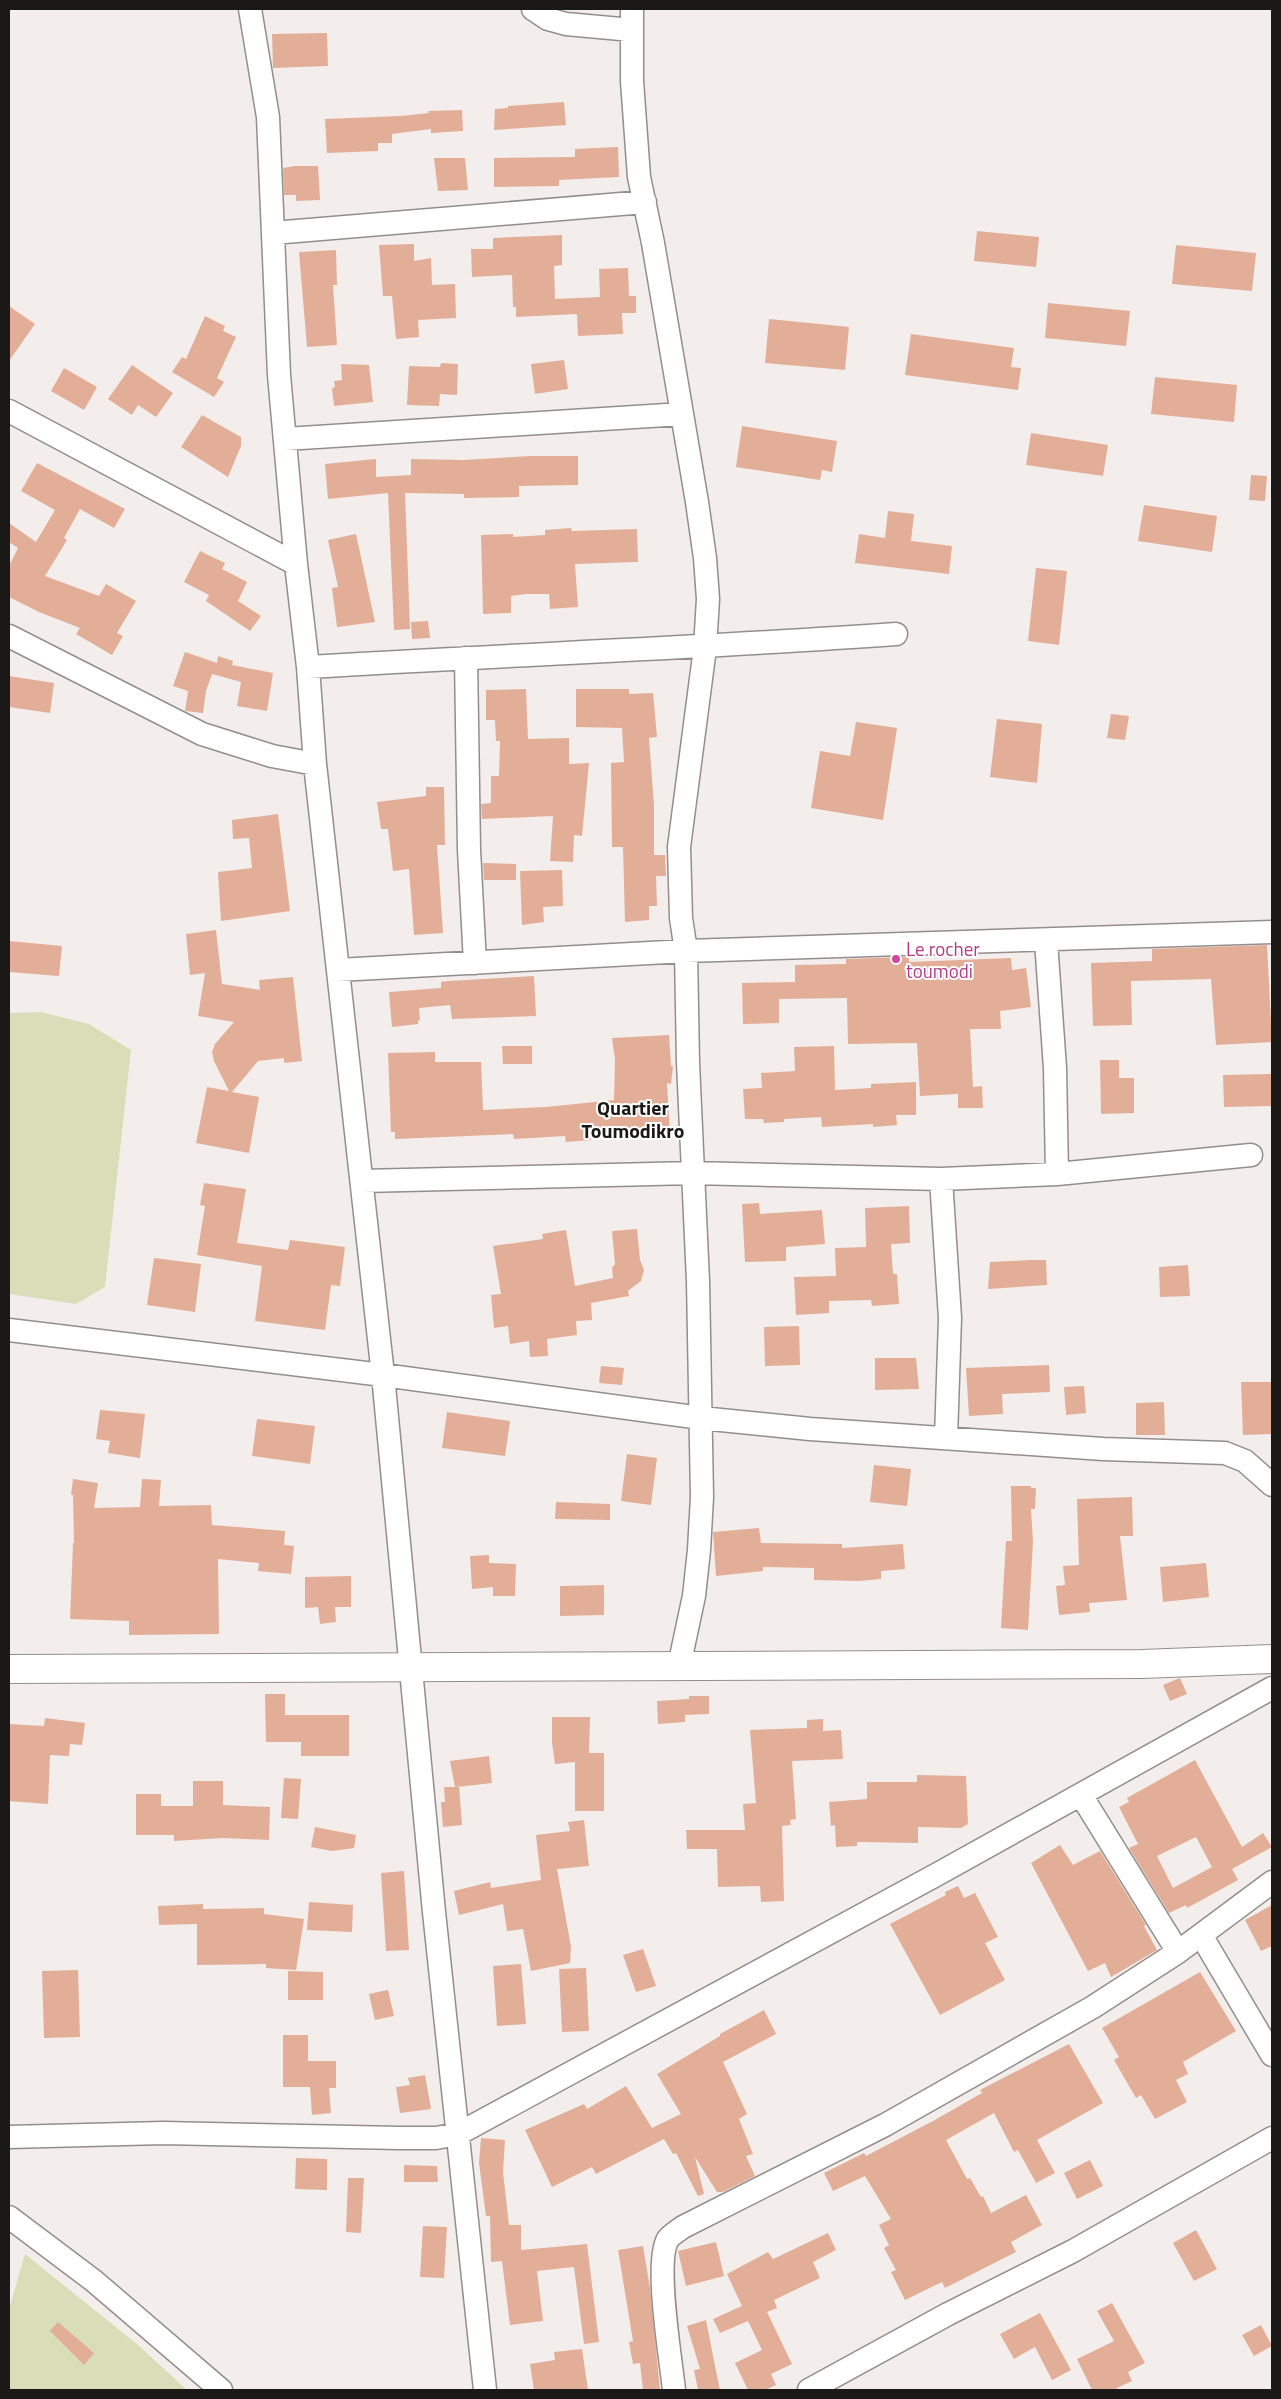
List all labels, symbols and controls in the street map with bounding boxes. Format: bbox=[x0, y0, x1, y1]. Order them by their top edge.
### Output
place label: Le rocher toumodi bbox=[906, 934, 980, 985]
marker: Le rocher toumodi bbox=[890, 953, 902, 965]
district label: Quartier Toumodikro bbox=[582, 1092, 684, 1146]

